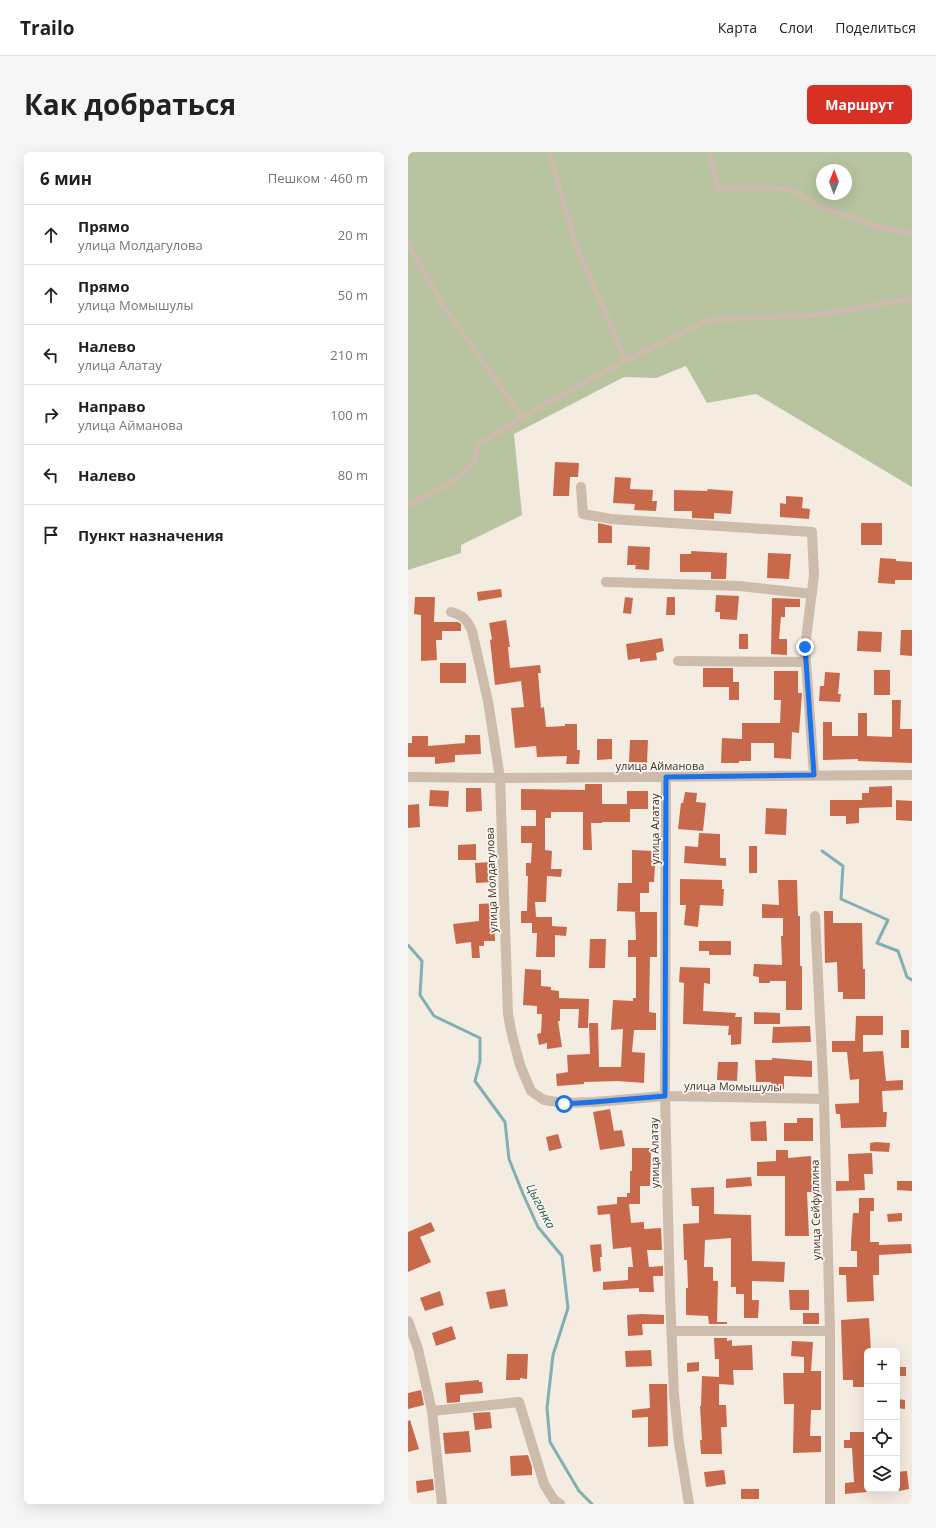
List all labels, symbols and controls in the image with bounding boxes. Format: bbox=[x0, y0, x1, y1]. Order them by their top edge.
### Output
text: Trailo bbox=[20, 15, 74, 41]
text: Карта bbox=[718, 18, 757, 37]
text: Слои bbox=[779, 18, 813, 37]
text: Поделиться bbox=[835, 18, 916, 37]
text: Как добраться bbox=[24, 85, 236, 123]
button: Маршрут bbox=[807, 85, 912, 124]
north arrow bbox=[816, 164, 852, 200]
text: 6 мин bbox=[40, 167, 92, 190]
text: Пешком · 460 m bbox=[268, 169, 368, 187]
text: Прямо bbox=[78, 216, 130, 236]
icon: ahead bbox=[40, 224, 62, 246]
text: 20 m bbox=[338, 226, 368, 244]
text: улица Молдагулова bbox=[78, 236, 203, 254]
text: Прямо bbox=[78, 276, 130, 296]
icon: ahead bbox=[40, 284, 62, 306]
text: 50 m bbox=[338, 286, 368, 304]
text: улица Момышулы bbox=[78, 296, 194, 314]
text: Налево bbox=[78, 336, 136, 356]
icon: left bbox=[40, 344, 62, 366]
text: 210 m bbox=[330, 346, 368, 364]
text: улица Алатау bbox=[78, 356, 162, 374]
text: Направо bbox=[78, 396, 146, 416]
icon: right bbox=[40, 404, 62, 426]
text: 100 m bbox=[330, 406, 368, 424]
text: улица Айманова bbox=[78, 416, 183, 434]
icon: left bbox=[40, 464, 62, 486]
text: Налево bbox=[78, 465, 136, 485]
text: 80 m bbox=[338, 466, 368, 484]
icon: arrive bbox=[40, 524, 62, 546]
text: Пункт назначения bbox=[78, 525, 224, 545]
route end bbox=[796, 638, 814, 656]
street label: улица Айманова bbox=[616, 758, 704, 773]
street label: улица Алатау bbox=[647, 793, 662, 864]
street label: улица Молдагулова bbox=[482, 827, 500, 933]
street label: улица Момышулы bbox=[684, 1078, 782, 1094]
route start bbox=[555, 1095, 573, 1113]
street label: улица Алатау bbox=[646, 1117, 662, 1189]
street label: улица Сейфуллина bbox=[807, 1159, 823, 1261]
water label: Цыганка bbox=[522, 1180, 560, 1232]
map controls bbox=[864, 1348, 900, 1492]
button: + bbox=[864, 1348, 900, 1384]
button: − bbox=[864, 1384, 900, 1420]
button: locate bbox=[864, 1420, 900, 1456]
button: layers bbox=[864, 1456, 900, 1492]

